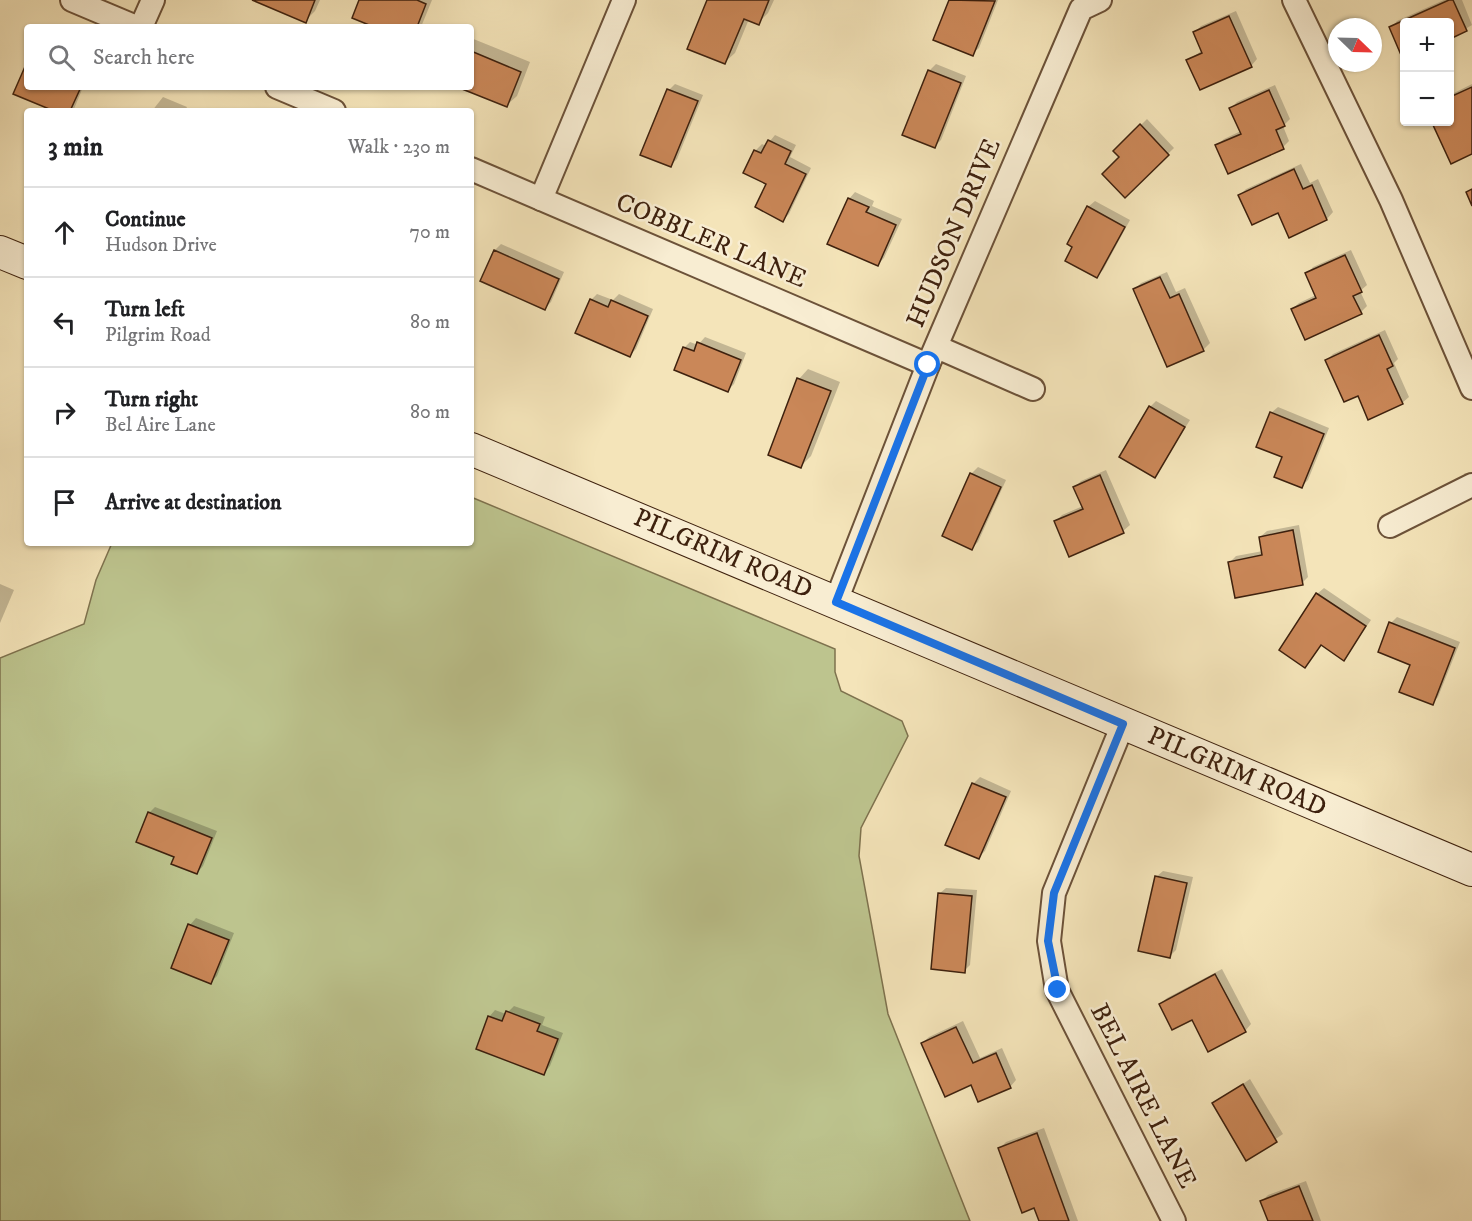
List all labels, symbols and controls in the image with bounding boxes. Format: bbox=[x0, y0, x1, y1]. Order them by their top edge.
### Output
north arrow bbox=[1328, 18, 1382, 72]
map controls bbox=[1400, 18, 1454, 126]
button: + bbox=[1400, 18, 1454, 72]
search box bbox=[24, 24, 474, 90]
icon: search bbox=[45, 41, 78, 74]
text: Search here bbox=[93, 44, 195, 71]
button: − bbox=[1400, 72, 1454, 126]
text: 3 min bbox=[48, 131, 103, 164]
street label: HUDSON DRIVE bbox=[899, 134, 1009, 332]
text: Walk · 230 m bbox=[348, 135, 450, 160]
street label: COBBLER LANE bbox=[611, 186, 811, 296]
text: Continue bbox=[105, 206, 186, 233]
icon: ahead bbox=[48, 216, 81, 249]
text: 70 m bbox=[409, 220, 450, 245]
text: Hudson Drive bbox=[105, 233, 217, 258]
text: Turn left bbox=[105, 296, 185, 323]
icon: left bbox=[48, 306, 81, 339]
text: 80 m bbox=[410, 310, 450, 335]
text: Pilgrim Road bbox=[105, 323, 211, 348]
route start bbox=[914, 351, 940, 377]
text: Turn right bbox=[105, 386, 198, 413]
icon: right bbox=[48, 396, 81, 429]
text: 80 m bbox=[410, 400, 450, 425]
text: Bel Aire Lane bbox=[105, 413, 216, 438]
icon: arrive bbox=[48, 486, 81, 519]
text: Arrive at destination bbox=[105, 489, 282, 516]
street label: PILGRIM ROAD bbox=[629, 501, 817, 607]
street label: PILGRIM ROAD bbox=[1143, 719, 1331, 825]
route end bbox=[1044, 976, 1070, 1002]
street label: BEL AIRE LANE bbox=[1082, 998, 1204, 1194]

